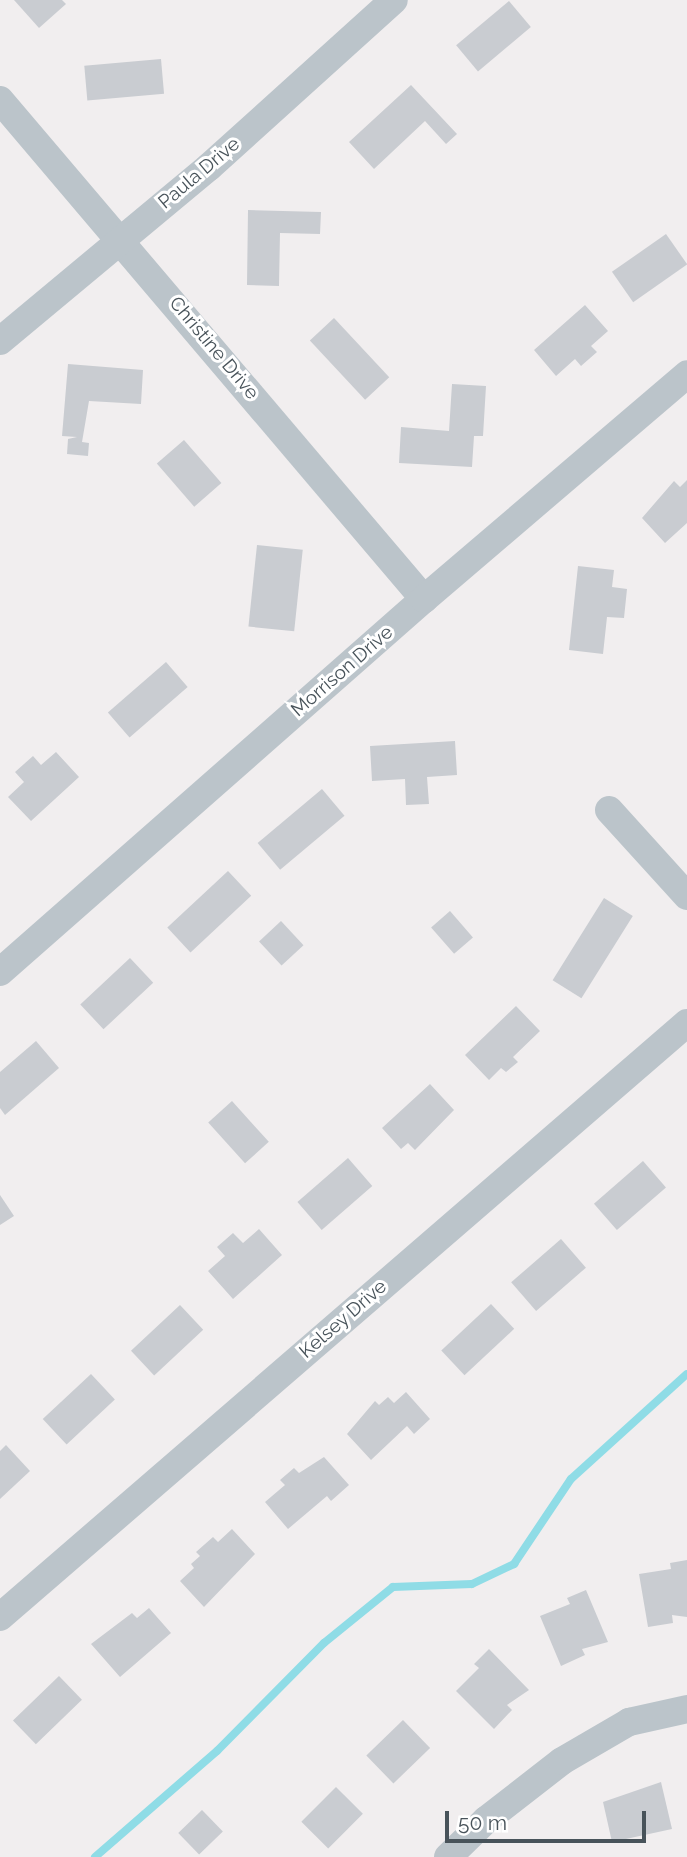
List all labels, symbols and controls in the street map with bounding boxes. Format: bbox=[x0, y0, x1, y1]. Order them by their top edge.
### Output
street label: Paula Drive bbox=[154, 132, 244, 214]
street label: Christine Drive bbox=[164, 292, 264, 404]
street label: Morrison Drive bbox=[287, 621, 397, 721]
street label: Kelsey Drive bbox=[295, 1275, 391, 1363]
scale bar bbox=[449, 1798, 650, 1842]
text: 50 m bbox=[458, 1810, 507, 1835]

